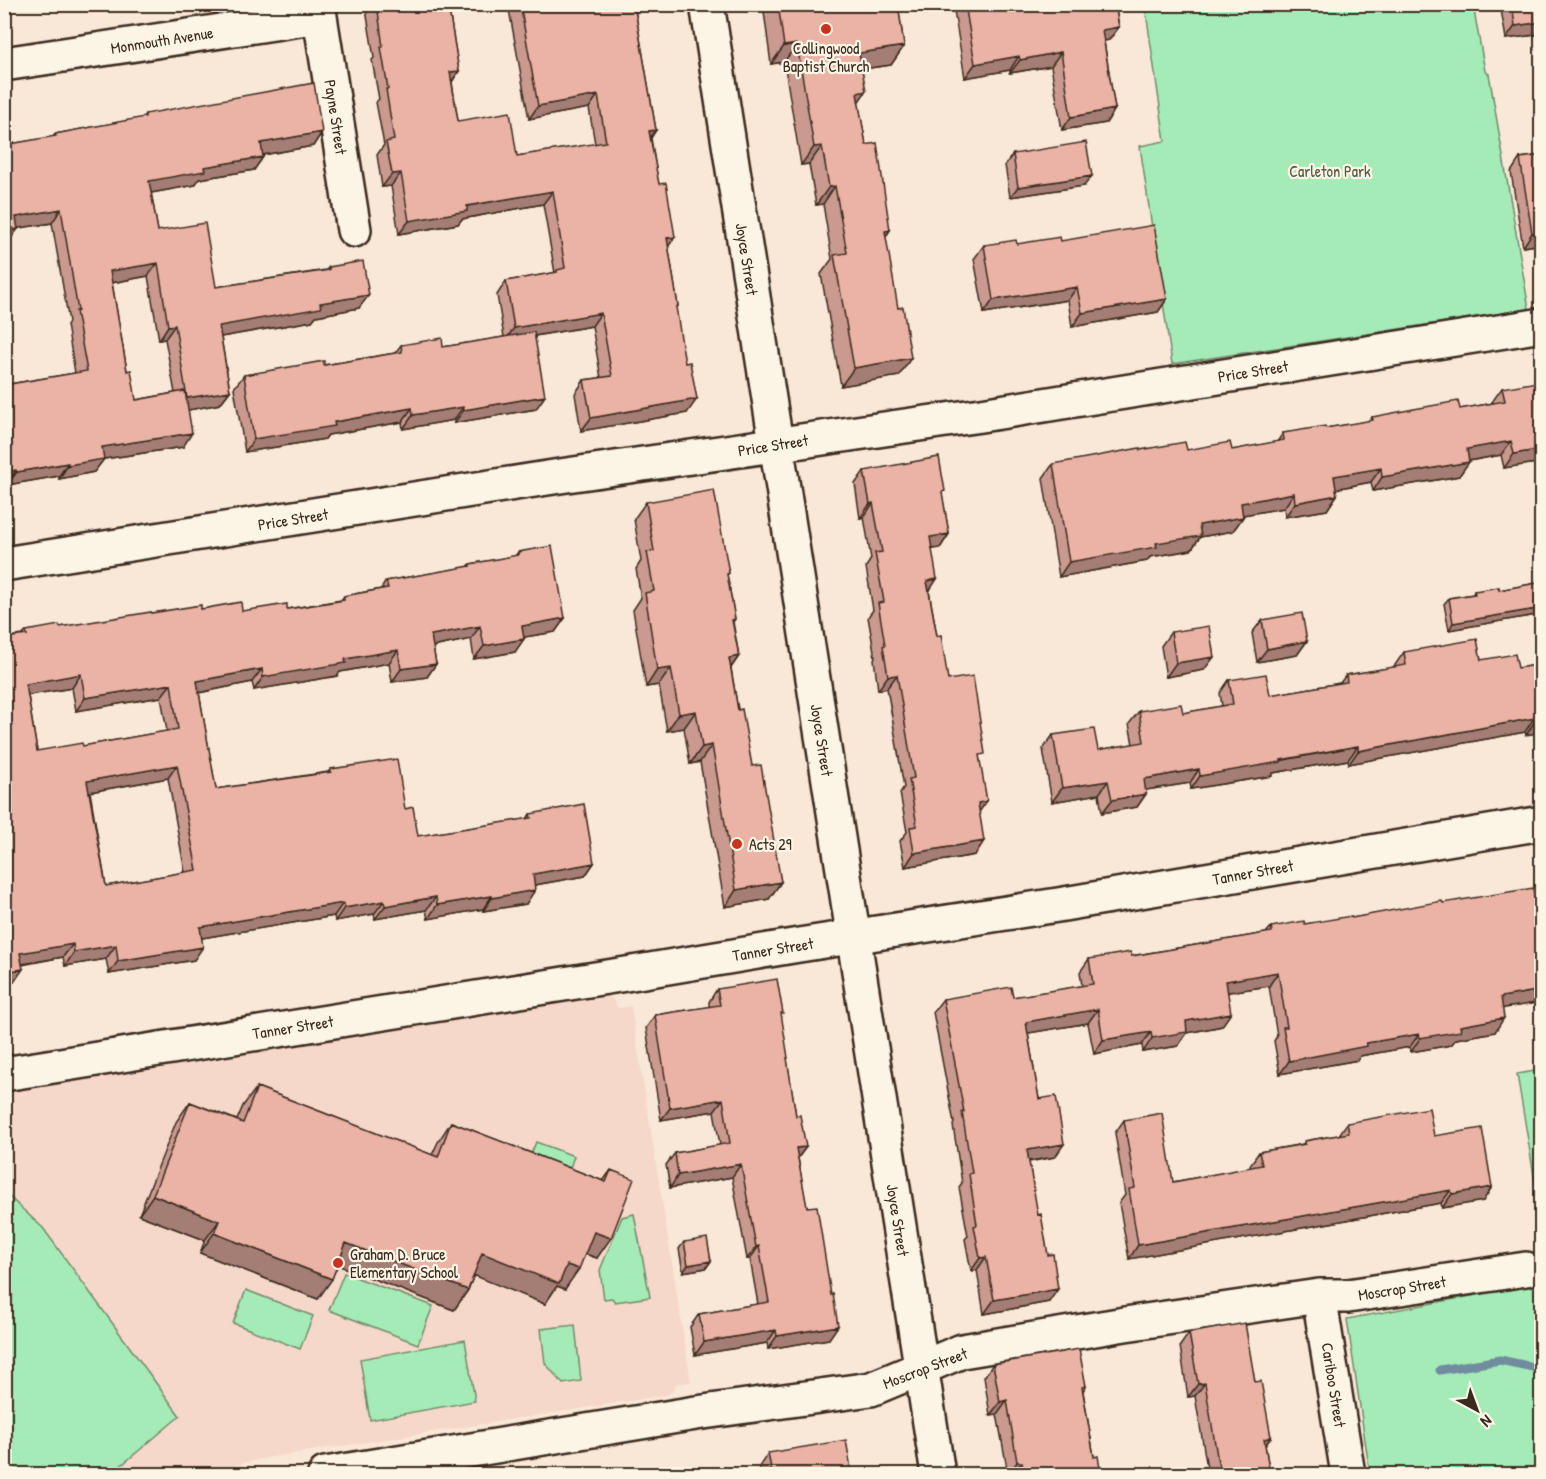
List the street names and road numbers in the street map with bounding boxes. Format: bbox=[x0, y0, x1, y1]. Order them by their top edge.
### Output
street label: Monmouth Avenue bbox=[109, 21, 215, 59]
street label: Payne Street bbox=[319, 78, 353, 156]
street label: Joyce Street bbox=[730, 221, 764, 297]
street label: Price Street bbox=[1216, 355, 1290, 387]
street label: Price Street bbox=[736, 429, 810, 461]
street label: Price Street bbox=[256, 503, 330, 535]
street label: Joyce Street bbox=[805, 702, 839, 778]
street label: Tanner Street bbox=[1211, 854, 1296, 890]
street label: Tanner Street bbox=[731, 932, 816, 966]
street label: Tanner Street bbox=[251, 1010, 336, 1044]
street label: Joyce Street bbox=[881, 1182, 915, 1258]
street label: Moscrop Street bbox=[1356, 1270, 1448, 1306]
street label: Cariboo Street bbox=[1316, 1341, 1352, 1429]
street label: Moscrop Street bbox=[880, 1342, 971, 1394]

